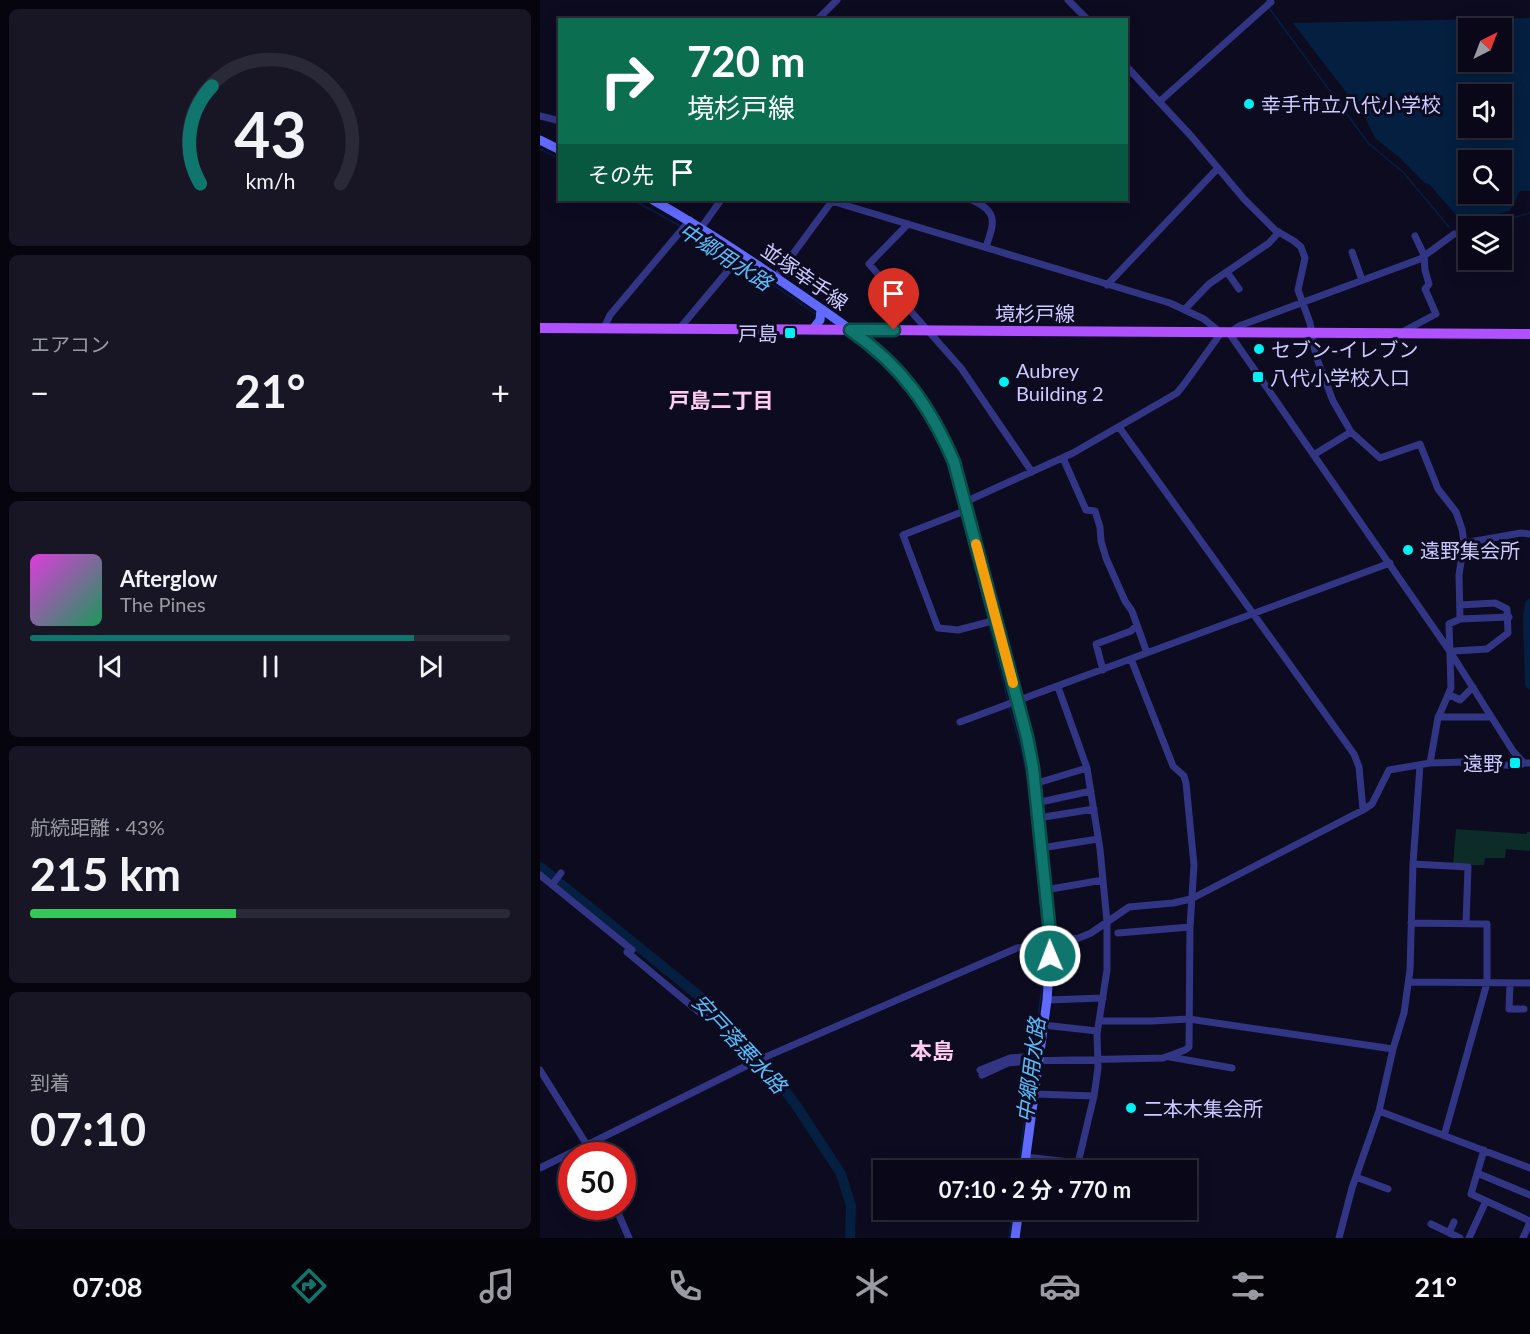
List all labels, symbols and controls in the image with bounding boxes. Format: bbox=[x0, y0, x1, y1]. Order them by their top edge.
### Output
north arrow bbox=[1458, 18, 1512, 72]
map controls bbox=[1458, 18, 1512, 270]
text: 720 m bbox=[687, 36, 805, 86]
icon: right bbox=[588, 42, 666, 120]
button: sound bbox=[1458, 84, 1512, 138]
text: 境杉戸線 bbox=[687, 91, 795, 124]
place label: 幸手市立八代小学校 bbox=[1261, 92, 1441, 116]
text: 43 bbox=[234, 97, 306, 172]
marker: 幸手市立八代小学校 bbox=[1242, 97, 1256, 111]
button: search bbox=[1458, 150, 1512, 204]
icon: arrive bbox=[666, 156, 699, 189]
text: その先 bbox=[588, 161, 654, 188]
text: km/h bbox=[245, 169, 295, 195]
button: layers bbox=[1458, 216, 1512, 270]
water label: 中郷用水路 bbox=[675, 217, 779, 296]
street label: 並塚幸手線 bbox=[757, 237, 853, 315]
pin bbox=[868, 268, 919, 330]
icon: arrive bbox=[877, 277, 910, 310]
street label: 境杉戸線 bbox=[995, 301, 1075, 325]
place label: 戸島 bbox=[738, 321, 778, 345]
marker: 戸島 bbox=[783, 326, 797, 340]
text: エアコン bbox=[30, 332, 110, 356]
place label: セブン-イレブン bbox=[1271, 337, 1418, 361]
marker: セブン-イレブン bbox=[1252, 342, 1266, 356]
place label: Aubrey Building 2 bbox=[1016, 358, 1104, 405]
text: 21° bbox=[235, 364, 305, 418]
place label: 八代小学校入口 bbox=[1270, 365, 1410, 389]
marker: 八代小学校入口 bbox=[1251, 370, 1265, 384]
text: − bbox=[30, 372, 49, 412]
text: + bbox=[491, 372, 510, 412]
marker: Aubrey Building 2 bbox=[997, 375, 1011, 389]
district label: 戸島二丁目 bbox=[669, 387, 774, 412]
place label: 遠野集会所 bbox=[1420, 538, 1520, 562]
marker: 遠野集会所 bbox=[1401, 543, 1415, 557]
text: Afterglow bbox=[120, 565, 217, 592]
text: The Pines bbox=[120, 592, 206, 616]
icon: previous bbox=[94, 650, 127, 683]
icon: pause bbox=[254, 650, 287, 683]
icon: next bbox=[414, 650, 447, 683]
place label: 遠野 bbox=[1463, 751, 1503, 775]
marker: 遠野 bbox=[1508, 756, 1522, 770]
text: 航続距離 · 43% bbox=[30, 815, 165, 839]
text: 215 km bbox=[30, 847, 181, 901]
position arrow bbox=[1018, 924, 1082, 988]
water label: 安戸落悪水路 bbox=[688, 988, 793, 1099]
water label: 中郷用水路 bbox=[1011, 1014, 1049, 1124]
district label: 本島 bbox=[910, 1037, 954, 1064]
text: 到着 bbox=[30, 1070, 70, 1094]
place label: 二本木集会所 bbox=[1143, 1096, 1263, 1120]
marker: 二本木集会所 bbox=[1124, 1101, 1138, 1115]
text: 07:10 bbox=[30, 1102, 146, 1156]
speed limit sign: 50 bbox=[558, 1142, 636, 1220]
text: 07:10 · 2 分 · 770 m bbox=[939, 1176, 1131, 1203]
icon: directions bbox=[288, 1265, 330, 1307]
icon: music bbox=[476, 1265, 518, 1307]
icon: phone bbox=[664, 1265, 706, 1307]
icon: climate bbox=[851, 1265, 893, 1307]
icon: car bbox=[1039, 1265, 1081, 1307]
icon: filters bbox=[1227, 1265, 1269, 1307]
text: 07:08 bbox=[73, 1270, 142, 1303]
text: 21° bbox=[1414, 1270, 1457, 1303]

